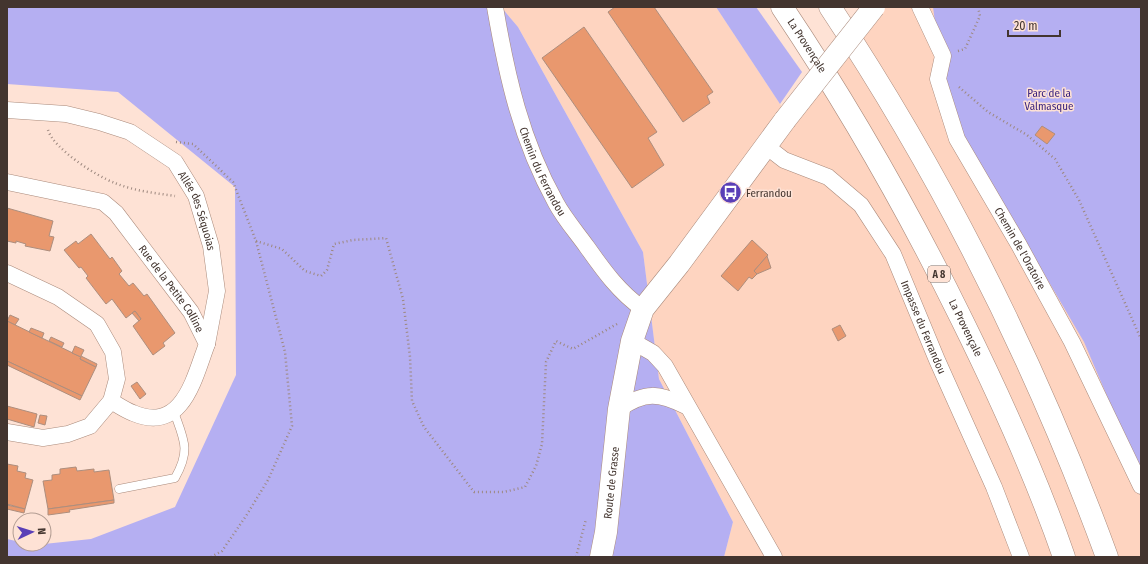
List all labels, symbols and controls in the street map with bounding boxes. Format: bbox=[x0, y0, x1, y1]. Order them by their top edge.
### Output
scale bar bbox=[1008, 12, 1060, 38]
street label: La Provençale bbox=[784, 16, 829, 75]
text: 20 m bbox=[1014, 19, 1038, 33]
park label: Parc de la Valmasque bbox=[1025, 87, 1073, 113]
street label: Chemin du Ferrandou bbox=[516, 125, 568, 219]
street label: Allée des Séquoias bbox=[175, 169, 218, 252]
bus stop icon: Ferrandou bbox=[718, 180, 744, 206]
place label: Ferrandou bbox=[746, 187, 792, 200]
street label: Chemin de l'Oratoire bbox=[992, 205, 1048, 292]
street label: Rue de la Petite Colline bbox=[136, 243, 206, 335]
road number: A 8 bbox=[928, 266, 950, 282]
street label: Impasse du Ferrandou bbox=[898, 279, 948, 376]
street label: La Provençale bbox=[946, 297, 985, 359]
street label: Route de Grasse bbox=[601, 446, 622, 520]
north arrow bbox=[12, 512, 52, 552]
text: N bbox=[35, 528, 48, 535]

